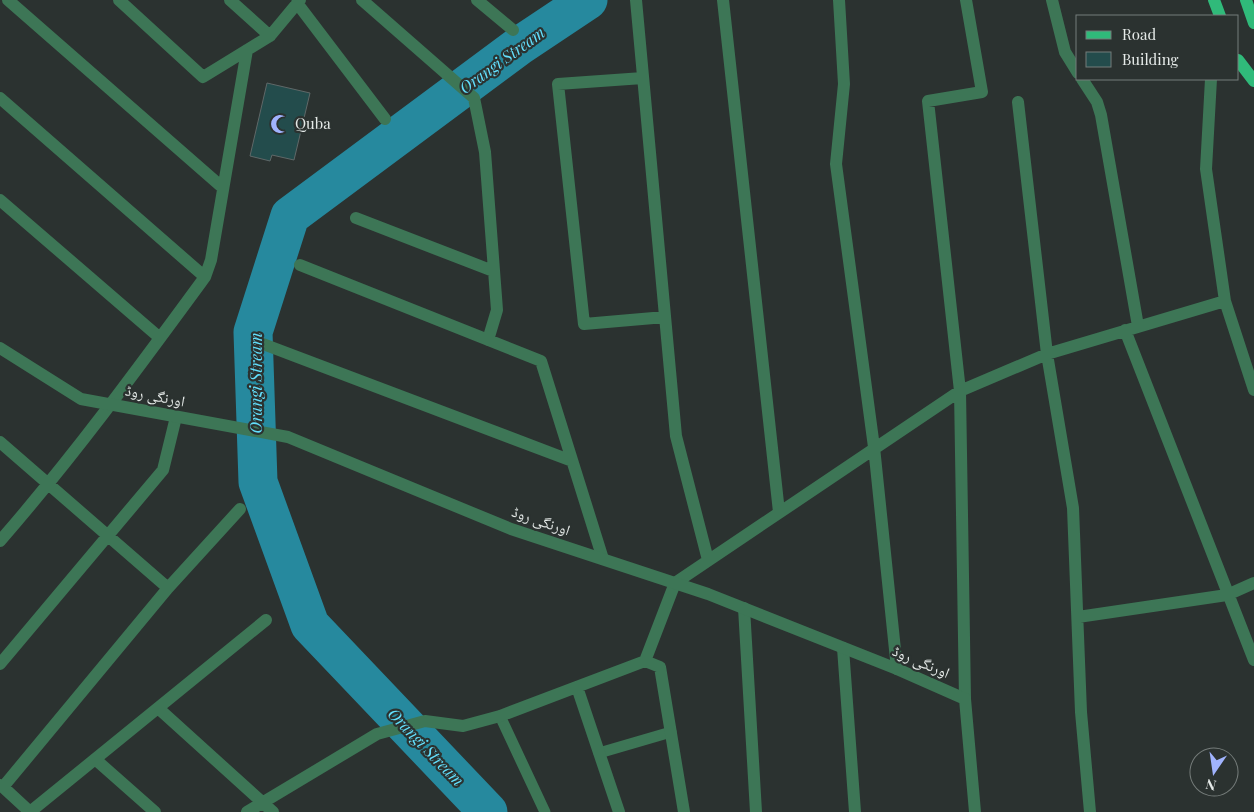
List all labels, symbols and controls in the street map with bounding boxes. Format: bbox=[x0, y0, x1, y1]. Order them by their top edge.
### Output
legend bbox=[1076, 15, 1239, 80]
water label: Orangi Stream bbox=[455, 21, 549, 98]
text: Road bbox=[1122, 24, 1156, 44]
text: Building bbox=[1122, 49, 1179, 69]
mosque icon: Quba bbox=[269, 113, 291, 135]
place label: Quba bbox=[295, 113, 331, 133]
water label: Orangi Stream bbox=[245, 333, 266, 433]
street label: اورنگی روڈ bbox=[123, 379, 187, 412]
street label: اورنگی روڈ bbox=[509, 501, 573, 540]
street label: اورنگی روڈ bbox=[889, 640, 953, 683]
water label: Orangi Stream bbox=[384, 703, 469, 790]
north arrow bbox=[1189, 747, 1239, 797]
text: N bbox=[1204, 775, 1218, 796]

